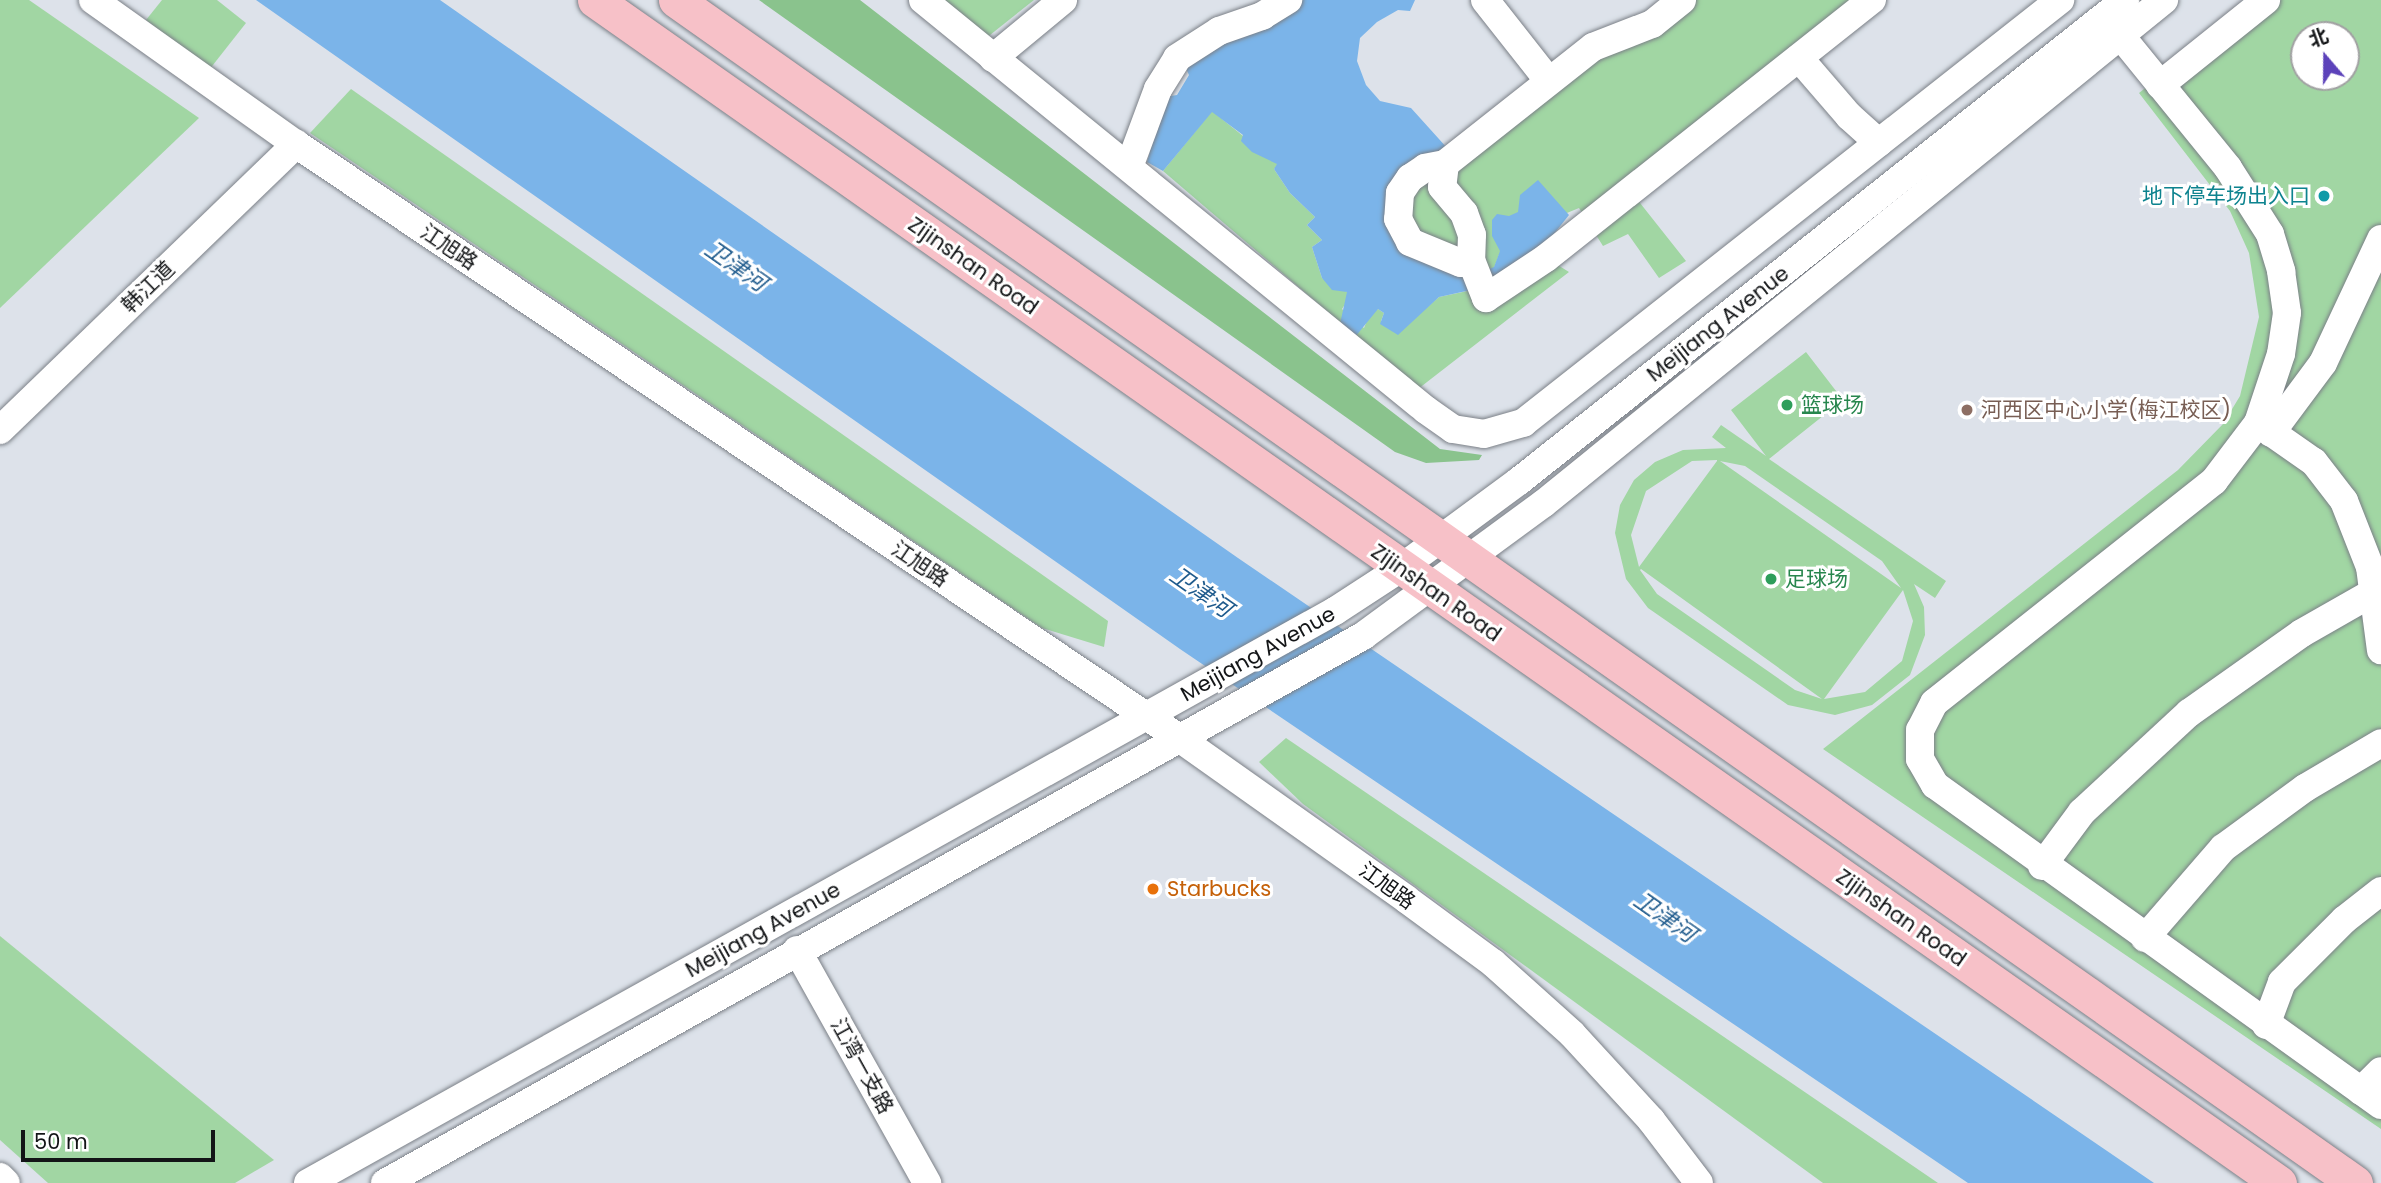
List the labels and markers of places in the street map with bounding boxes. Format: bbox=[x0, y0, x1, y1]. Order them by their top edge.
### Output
place label: 地下停车场出入口 bbox=[2142, 183, 2310, 209]
marker: 地下停车场出入口 bbox=[2316, 188, 2332, 204]
place label: 篮球场 bbox=[1801, 392, 1864, 418]
marker: 篮球场 bbox=[1779, 397, 1795, 413]
place label: 河西区中心小学(梅江校区) bbox=[1981, 397, 2231, 423]
marker: 河西区中心小学(梅江校区) bbox=[1959, 402, 1975, 418]
place label: 足球场 bbox=[1785, 566, 1848, 592]
marker: 足球场 bbox=[1763, 571, 1779, 587]
place label: Starbucks bbox=[1167, 876, 1271, 902]
marker: Starbucks bbox=[1145, 881, 1161, 897]

